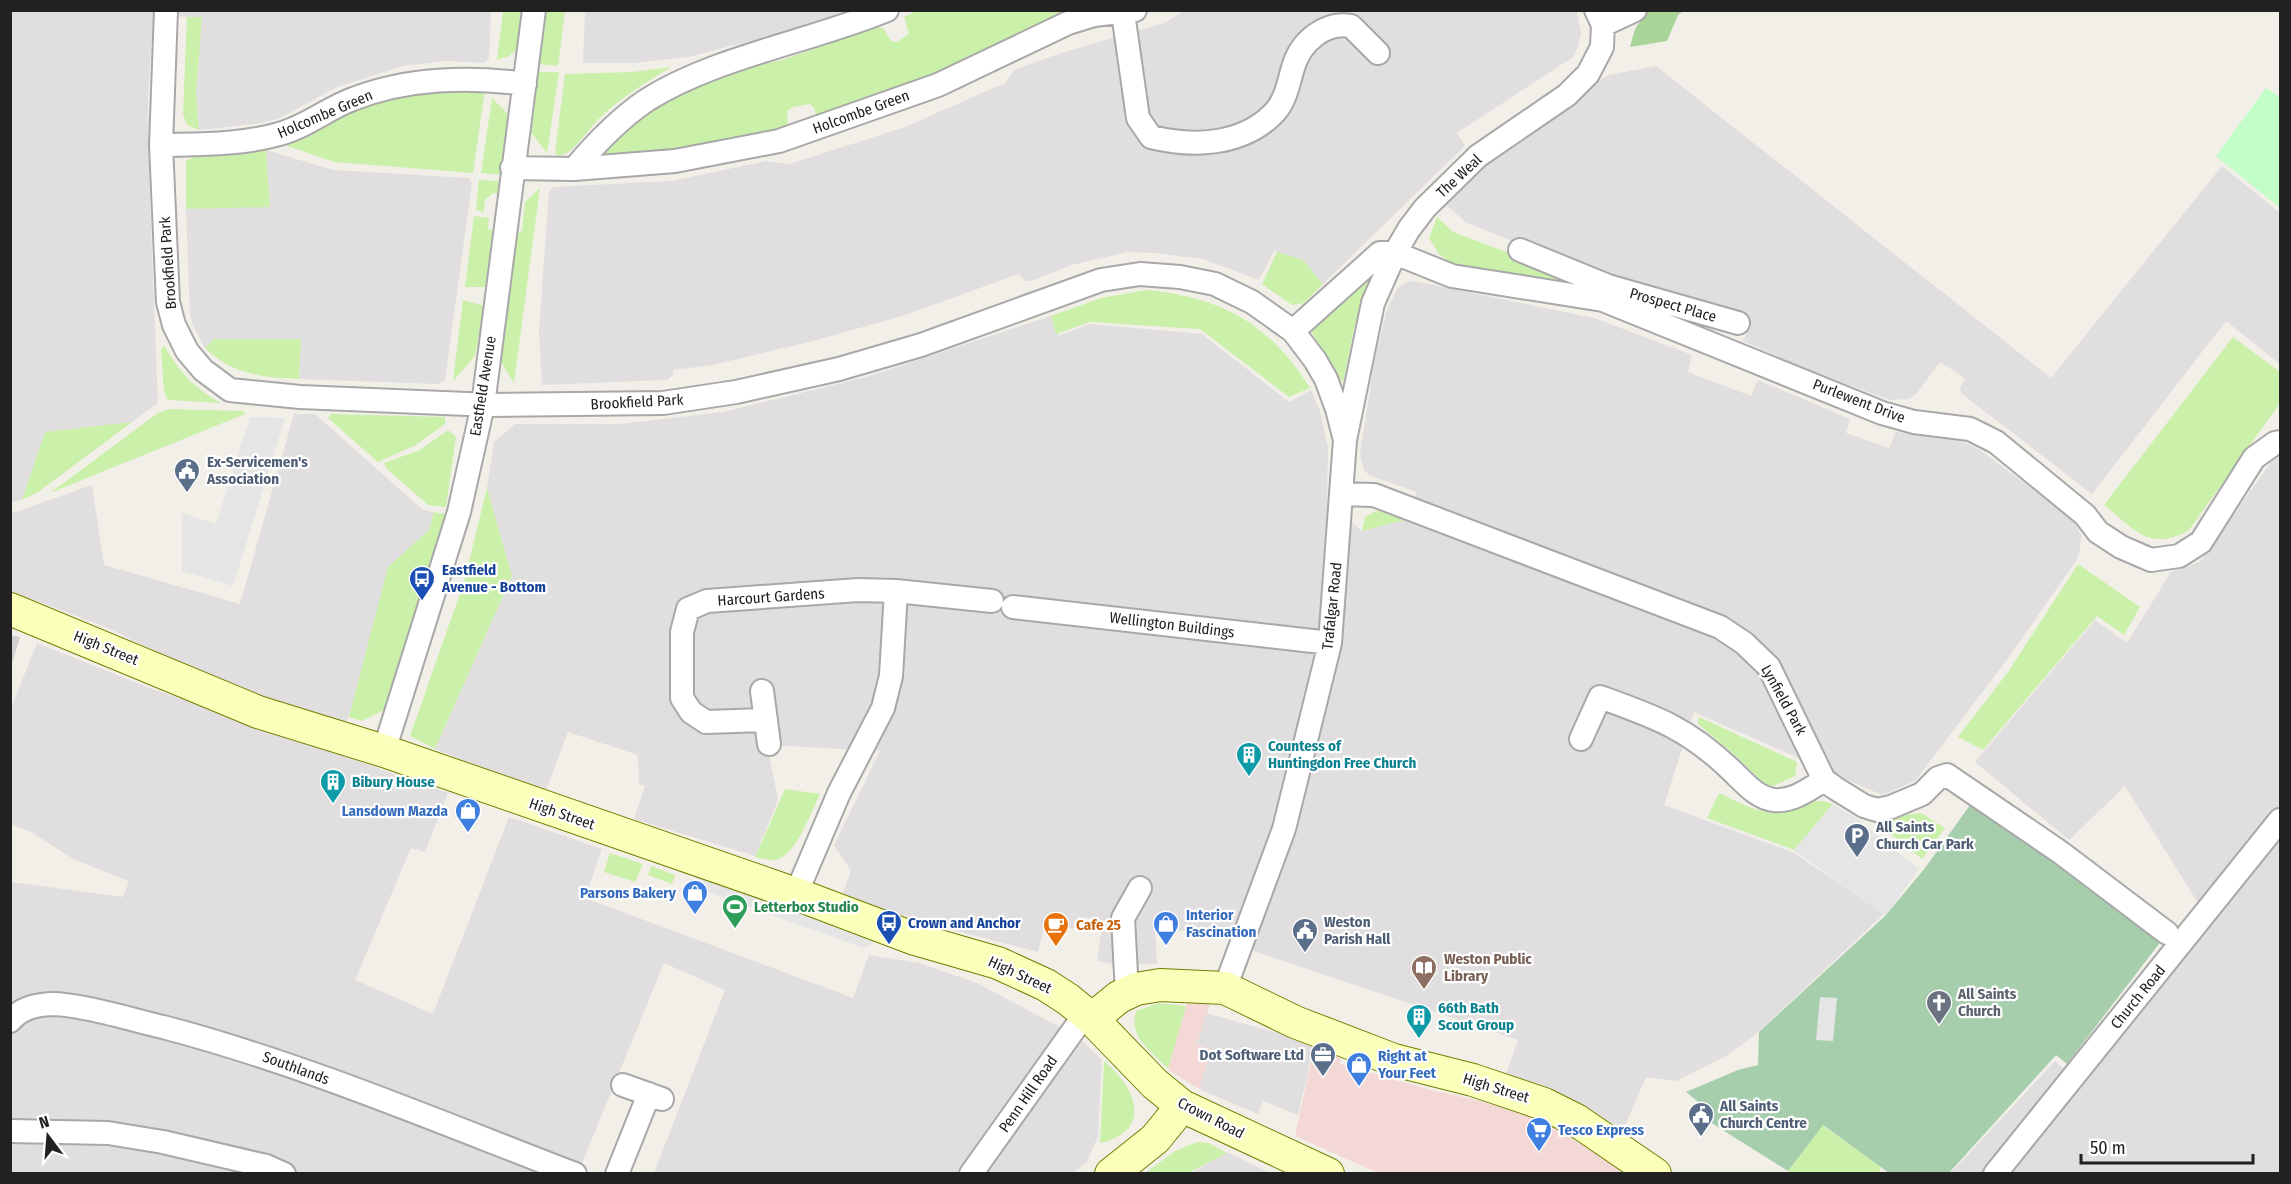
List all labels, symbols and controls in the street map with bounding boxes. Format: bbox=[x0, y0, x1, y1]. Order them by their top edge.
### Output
street label: Holcombe Green bbox=[275, 86, 375, 142]
street label: Holcombe Green bbox=[810, 86, 912, 138]
street label: The Weal bbox=[1433, 151, 1485, 201]
street label: Brookfield Park bbox=[156, 216, 180, 310]
street label: Prospect Place bbox=[1628, 284, 1718, 326]
street label: Eastfield Avenue bbox=[466, 335, 500, 437]
street label: Purlewent Drive bbox=[1810, 375, 1908, 427]
street label: Brookfield Park bbox=[590, 391, 684, 413]
place label: Ex-Servicemen's Association bbox=[206, 453, 308, 488]
public building icon: Ex-Servicemen's Association bbox=[172, 456, 202, 494]
place label: Eastfield Avenue - Bottom bbox=[441, 561, 546, 596]
street label: Trafalgar Road bbox=[1318, 561, 1346, 651]
bus stop icon: Eastfield Avenue - Bottom bbox=[407, 564, 437, 602]
street label: Harcourt Gardens bbox=[717, 584, 825, 610]
street label: Wellington Buildings bbox=[1108, 608, 1236, 642]
street label: High Street bbox=[71, 627, 141, 669]
street label: Lynfield Park bbox=[1757, 662, 1811, 738]
place label: Countess of Huntingdon Free Church bbox=[1268, 737, 1416, 772]
building icon: Countess of Huntingdon Free Church bbox=[1234, 740, 1264, 778]
building icon: Bibury House bbox=[318, 767, 348, 805]
place label: Bibury House bbox=[352, 773, 435, 791]
street label: High Street bbox=[527, 794, 597, 834]
shop icon: Lansdown Mazda bbox=[453, 796, 483, 834]
place label: Lansdown Mazda bbox=[342, 802, 449, 820]
place label: All Saints Church Car Park bbox=[1875, 818, 1974, 853]
parking icon: All Saints Church Car Park bbox=[1842, 821, 1872, 859]
shop icon: Parsons Bakery bbox=[680, 878, 710, 916]
place label: Parsons Bakery bbox=[580, 884, 677, 902]
sports icon: Letterbox Studio bbox=[720, 892, 750, 930]
place label: Letterbox Studio bbox=[754, 898, 859, 916]
place label: Interior Fascination bbox=[1186, 906, 1257, 941]
bus stop icon: Crown and Anchor bbox=[874, 908, 904, 946]
shop icon: Interior Fascination bbox=[1151, 909, 1181, 947]
cafe icon: Cafe 25 bbox=[1041, 910, 1071, 948]
place label: Weston Parish Hall bbox=[1324, 913, 1391, 948]
place label: Crown and Anchor bbox=[908, 914, 1021, 932]
place label: Cafe 25 bbox=[1076, 916, 1121, 934]
public building icon: Weston Parish Hall bbox=[1290, 916, 1320, 954]
place label: Weston Public Library bbox=[1444, 950, 1532, 985]
street label: High Street bbox=[985, 952, 1055, 998]
library icon: Weston Public Library bbox=[1409, 953, 1439, 991]
street label: Church Road bbox=[2107, 961, 2169, 1033]
place label: All Saints Church bbox=[1957, 985, 2017, 1020]
church icon: All Saints Church bbox=[1924, 988, 1954, 1026]
place label: 66th Bath Scout Group bbox=[1438, 999, 1514, 1034]
building icon: 66th Bath Scout Group bbox=[1404, 1002, 1434, 1040]
office icon: Dot Software Ltd bbox=[1308, 1040, 1338, 1078]
place label: Dot Software Ltd bbox=[1200, 1046, 1304, 1064]
place label: Right at Your Feet bbox=[1377, 1047, 1437, 1082]
street label: Southlands bbox=[260, 1048, 332, 1088]
shop icon: Right at Your Feet bbox=[1344, 1050, 1374, 1088]
street label: Penn Hill Road bbox=[995, 1052, 1061, 1136]
street label: High Street bbox=[1461, 1069, 1531, 1107]
street label: Crown Road bbox=[1175, 1094, 1247, 1142]
place label: All Saints Church Centre bbox=[1719, 1097, 1807, 1132]
public building icon: All Saints Church Centre bbox=[1686, 1100, 1716, 1138]
north arrow bbox=[18, 1106, 78, 1166]
text: N bbox=[37, 1112, 51, 1133]
supermarket icon: Tesco Express bbox=[1524, 1115, 1554, 1153]
place label: Tesco Express bbox=[1558, 1121, 1645, 1139]
scale bar bbox=[2081, 1127, 2254, 1165]
text: 50 m bbox=[2090, 1137, 2126, 1159]

